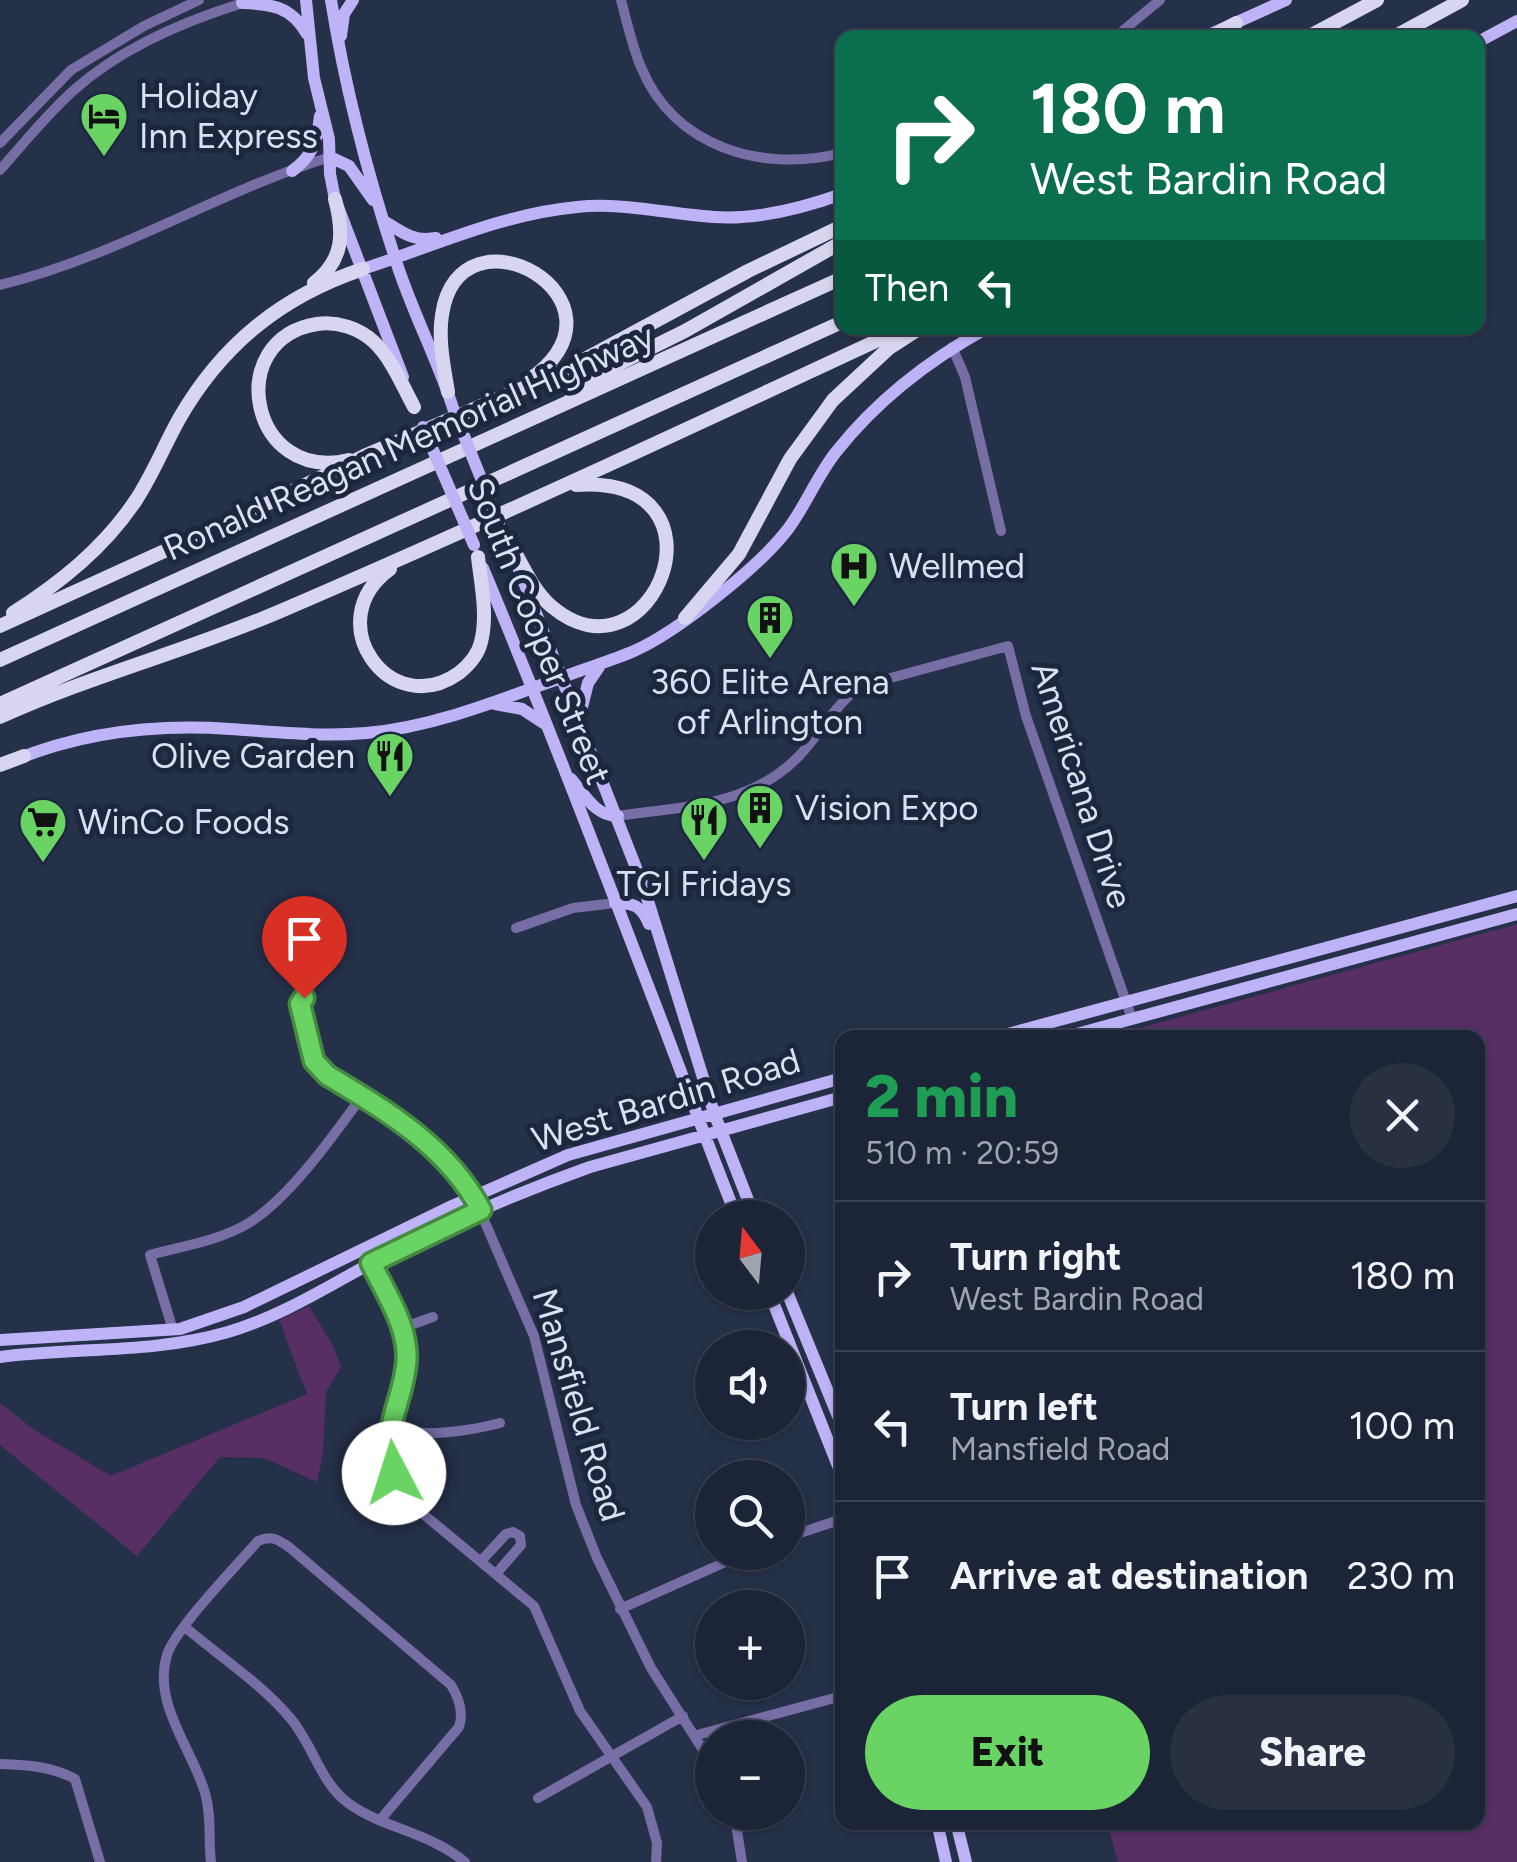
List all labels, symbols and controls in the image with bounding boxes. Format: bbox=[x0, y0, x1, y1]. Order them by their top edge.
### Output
text: 180 m bbox=[1030, 66, 1225, 151]
icon: right bbox=[865, 70, 995, 200]
place label: Holiday Inn Express bbox=[139, 75, 318, 157]
hotel icon: Holiday Inn Express bbox=[78, 90, 130, 158]
text: West Bardin Road bbox=[1030, 151, 1387, 205]
icon: left bbox=[969, 260, 1024, 315]
text: Then bbox=[865, 265, 949, 311]
street label: Ronald Reagan Memorial Highway bbox=[157, 314, 661, 569]
street label: South Cooper Street bbox=[458, 472, 620, 790]
hospital icon: Wellmed bbox=[828, 540, 880, 608]
place label: Wellmed bbox=[889, 545, 1025, 587]
building icon: 360 Elite Arena of Arlington bbox=[744, 592, 796, 660]
street label: Americana Drive bbox=[1022, 657, 1142, 913]
place label: 360 Elite Arena of Arlington bbox=[650, 661, 890, 743]
restaurant icon: Olive Garden bbox=[364, 730, 416, 798]
place label: Olive Garden bbox=[151, 735, 355, 777]
building icon: Vision Expo bbox=[734, 782, 786, 850]
place label: Vision Expo bbox=[795, 787, 979, 829]
restaurant icon: TGI Fridays bbox=[678, 794, 730, 862]
supermarket icon: WinCo Foods bbox=[17, 796, 69, 864]
place label: WinCo Foods bbox=[78, 801, 290, 843]
place label: TGI Fridays bbox=[617, 863, 791, 905]
pin bbox=[262, 896, 347, 999]
icon: arrive bbox=[277, 911, 332, 966]
street label: West Bardin Road bbox=[527, 1039, 805, 1161]
text: 2 min bbox=[865, 1060, 1018, 1132]
button: close bbox=[1350, 1063, 1455, 1168]
text: 510 m · 20:59 bbox=[865, 1134, 1059, 1172]
north arrow bbox=[695, 1200, 805, 1310]
map controls bbox=[695, 1200, 805, 1830]
text: Turn right bbox=[950, 1234, 1122, 1280]
icon: right bbox=[865, 1249, 920, 1304]
text: 180 m bbox=[1350, 1253, 1455, 1299]
text: West Bardin Road bbox=[950, 1280, 1204, 1318]
street label: Mansfield Road bbox=[524, 1284, 634, 1526]
button: sound bbox=[695, 1330, 805, 1440]
text: Turn left bbox=[950, 1384, 1098, 1430]
icon: left bbox=[865, 1399, 920, 1454]
text: 100 m bbox=[1349, 1403, 1455, 1449]
position arrow bbox=[342, 1421, 446, 1525]
text: Mansfield Road bbox=[950, 1430, 1170, 1468]
button: search bbox=[695, 1460, 805, 1570]
icon: arrive bbox=[865, 1549, 920, 1604]
text: Arrive at destination bbox=[950, 1553, 1308, 1599]
text: 230 m bbox=[1347, 1553, 1455, 1599]
button: + bbox=[695, 1590, 805, 1700]
button: Exit bbox=[865, 1695, 1150, 1810]
button: Share bbox=[1170, 1695, 1455, 1810]
button: − bbox=[695, 1720, 805, 1830]

